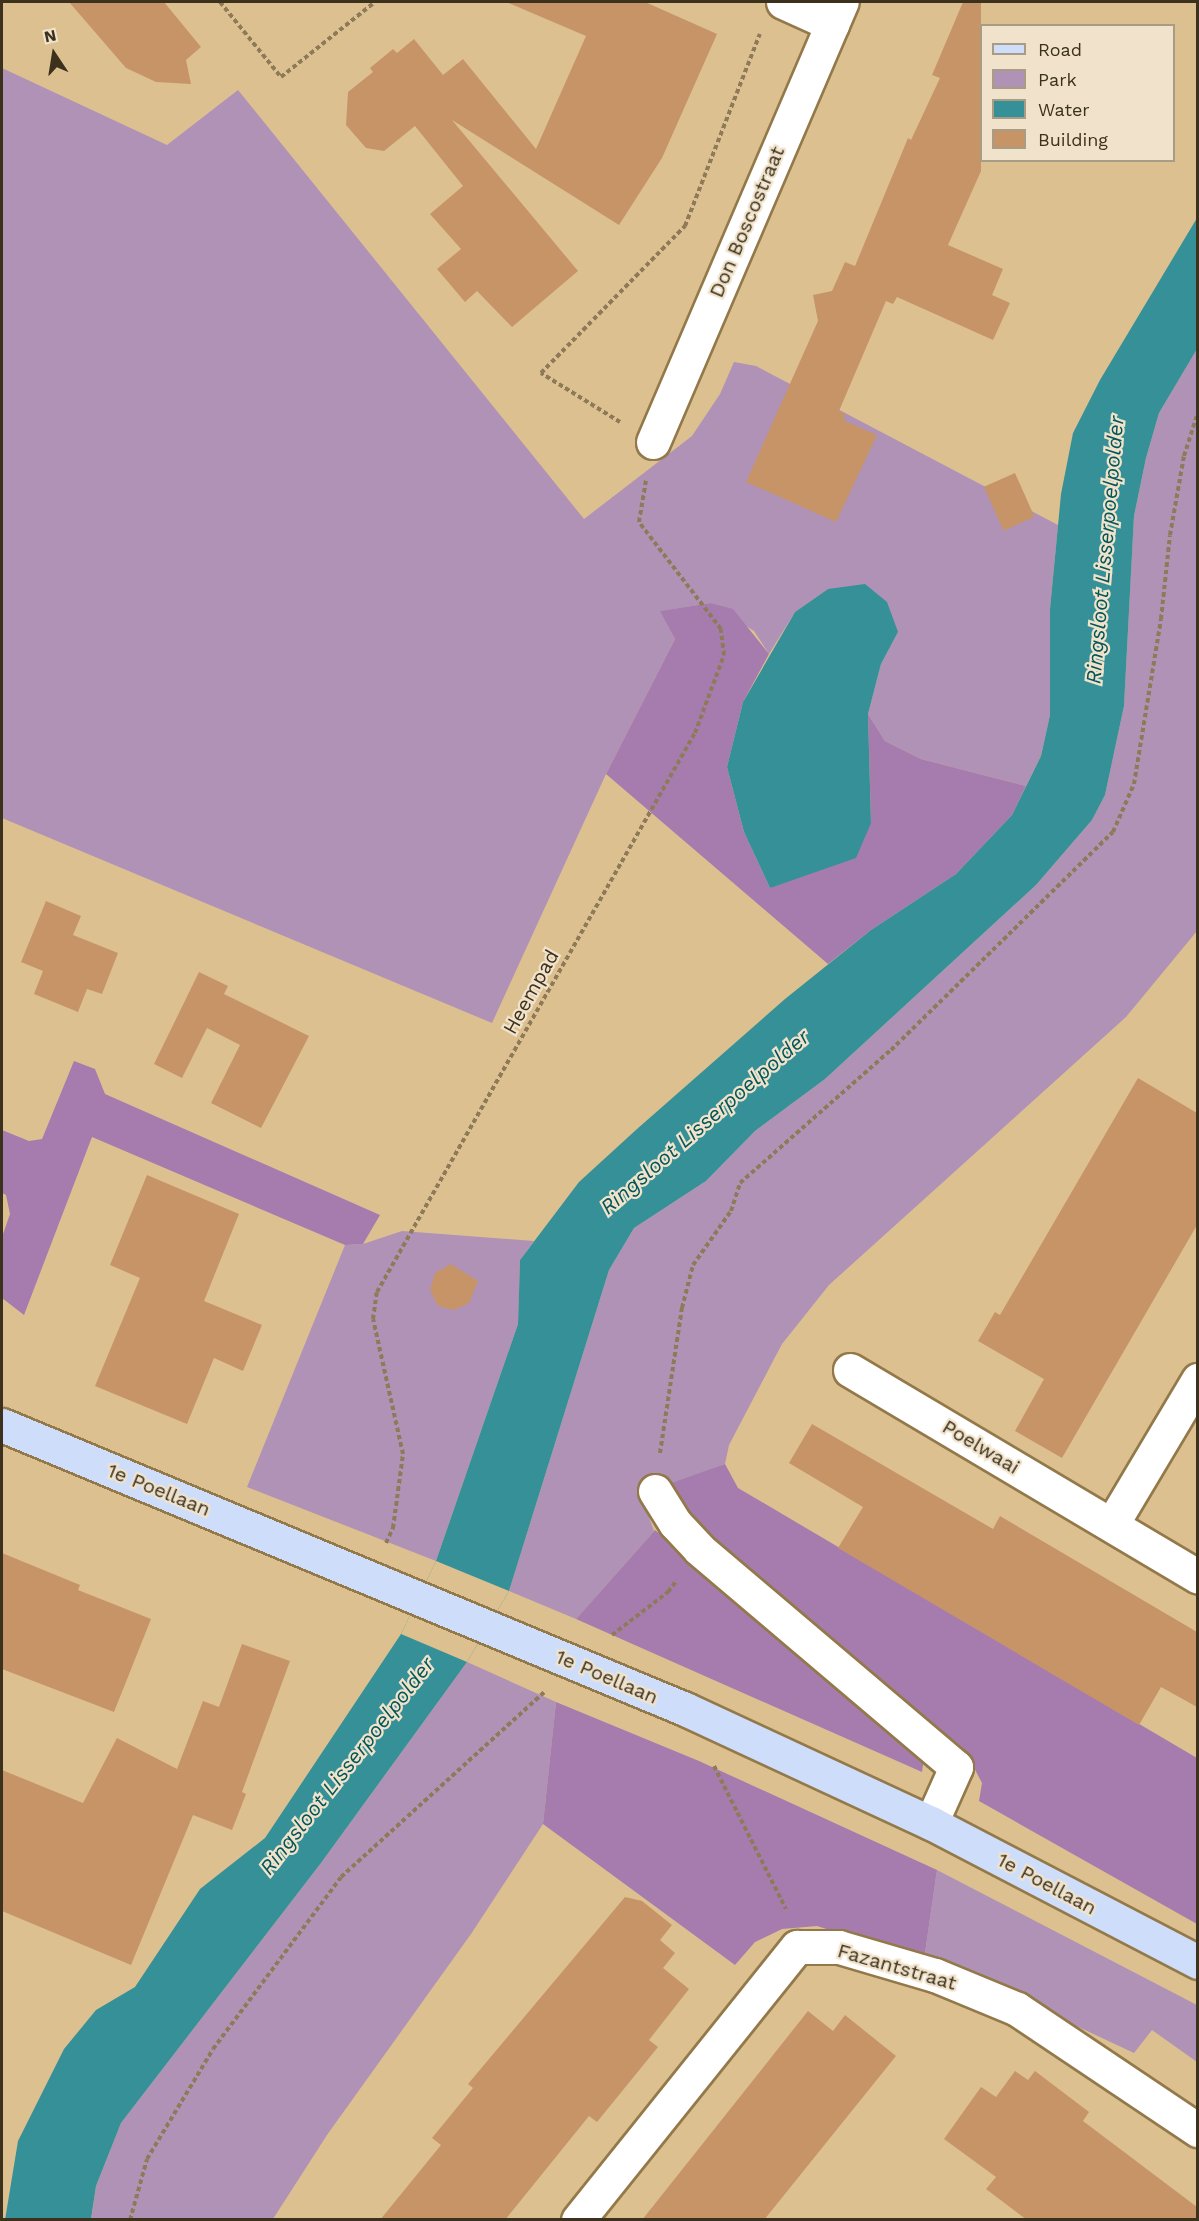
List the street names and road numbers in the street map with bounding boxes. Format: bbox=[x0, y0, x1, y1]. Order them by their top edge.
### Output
street label: Don Boscostraat bbox=[704, 143, 790, 301]
street label: Heempad bbox=[498, 945, 564, 1039]
street label: Poelwaai bbox=[938, 1415, 1024, 1479]
street label: 1e Poellaan bbox=[104, 1458, 214, 1522]
street label: 1e Poellaan bbox=[552, 1645, 662, 1709]
street label: 1e Poellaan bbox=[993, 1848, 1101, 1920]
street label: Fazantstraat bbox=[835, 1939, 959, 1995]

